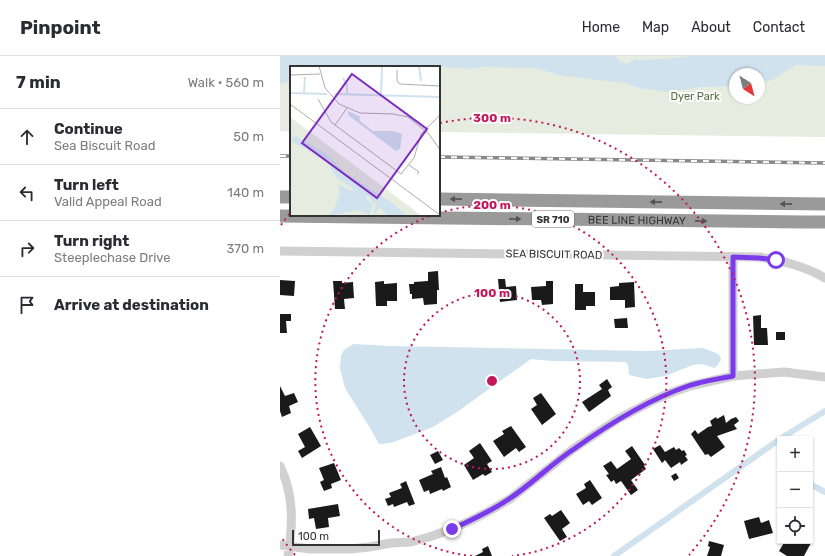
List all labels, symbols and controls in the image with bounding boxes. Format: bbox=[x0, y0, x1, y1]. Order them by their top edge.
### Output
text: Pinpoint bbox=[20, 16, 101, 39]
text: Home bbox=[582, 19, 620, 36]
text: Map bbox=[642, 19, 669, 36]
text: About bbox=[691, 19, 731, 36]
text: Contact bbox=[753, 19, 805, 36]
inset map bbox=[290, 66, 440, 216]
north arrow bbox=[729, 68, 765, 104]
text: 7 min bbox=[16, 72, 61, 92]
text: Walk · 560 m bbox=[188, 75, 264, 90]
park label: Dyer Park bbox=[670, 90, 720, 103]
text: 300 m bbox=[473, 111, 511, 125]
text: Continue bbox=[54, 120, 123, 138]
icon: ahead bbox=[16, 126, 38, 148]
text: 50 m bbox=[233, 129, 264, 144]
text: Sea Biscuit Road bbox=[54, 138, 155, 153]
text: Turn left bbox=[54, 176, 119, 194]
icon: left bbox=[16, 182, 38, 204]
text: 140 m bbox=[227, 185, 264, 200]
text: Valid Appeal Road bbox=[54, 194, 162, 209]
one-way arrow bbox=[449, 196, 462, 202]
text: 200 m bbox=[473, 198, 511, 212]
one-way arrow bbox=[649, 199, 662, 205]
one-way arrow bbox=[779, 201, 792, 207]
road number: SR 710 bbox=[532, 211, 574, 227]
street label: BEE LINE HIGHWAY bbox=[588, 214, 686, 228]
one-way arrow bbox=[509, 216, 522, 222]
one-way arrow bbox=[695, 218, 708, 224]
text: Turn right bbox=[54, 232, 129, 250]
icon: right bbox=[16, 238, 38, 260]
text: 370 m bbox=[227, 241, 264, 256]
street label: SEA BISCUIT ROAD bbox=[506, 247, 602, 262]
text: Steeplechase Drive bbox=[54, 250, 171, 265]
route start bbox=[767, 251, 785, 269]
text: 100 m bbox=[474, 286, 510, 300]
icon: arrive bbox=[16, 294, 38, 316]
text: Arrive at destination bbox=[54, 296, 209, 314]
centre of rings bbox=[485, 374, 499, 388]
map controls bbox=[777, 436, 813, 544]
button: + bbox=[777, 436, 813, 472]
button: − bbox=[777, 472, 813, 508]
button: locate bbox=[777, 508, 813, 544]
route end bbox=[443, 520, 461, 538]
scale bar bbox=[292, 528, 380, 547]
text: 100 m bbox=[298, 530, 329, 543]

